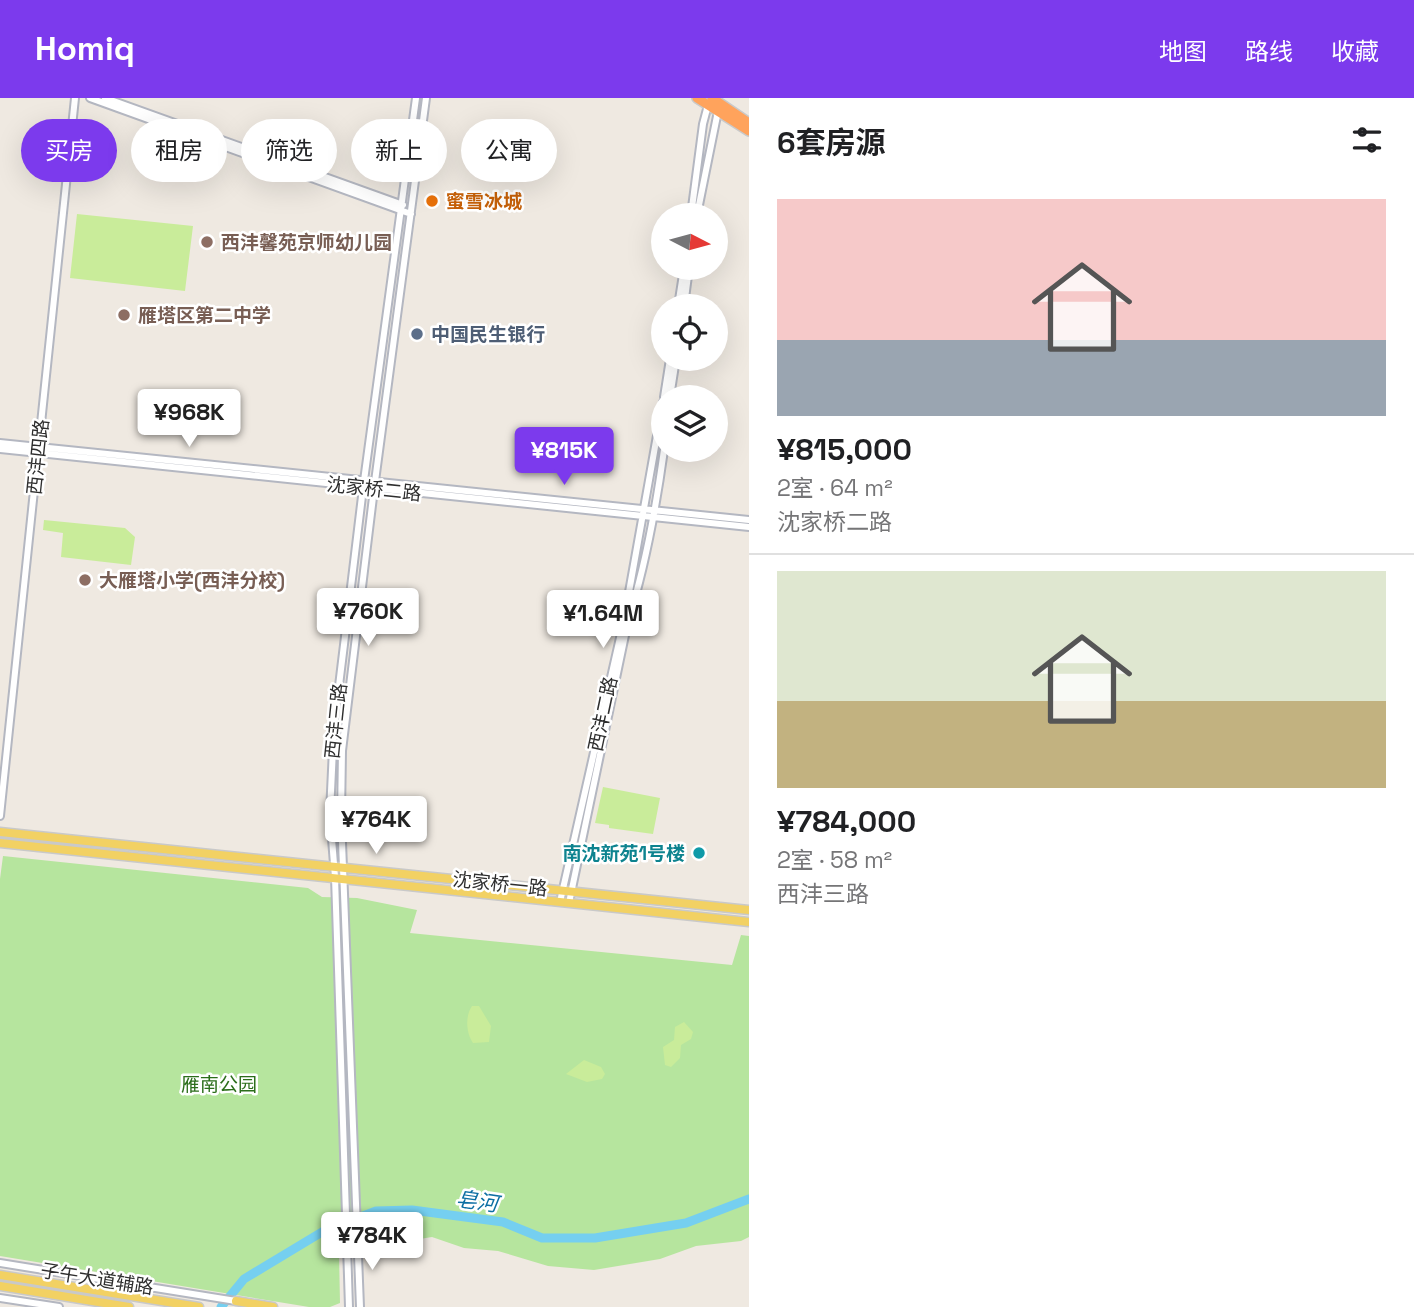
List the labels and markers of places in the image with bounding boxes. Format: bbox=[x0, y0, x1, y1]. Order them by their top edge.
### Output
place label: 蜜雪冰城 bbox=[446, 189, 522, 214]
marker: 蜜雪冰城 bbox=[424, 193, 440, 209]
place label: 西沣馨苑京师幼儿园 bbox=[221, 230, 392, 255]
marker: 西沣馨苑京师幼儿园 bbox=[199, 234, 215, 250]
place label: 雁塔区第二中学 bbox=[138, 303, 271, 328]
marker: 雁塔区第二中学 bbox=[116, 307, 132, 323]
place label: 中国民生银行 bbox=[431, 322, 545, 347]
marker: 中国民生银行 bbox=[409, 326, 425, 342]
pin: ¥968K bbox=[140, 390, 238, 449]
pin: ¥815K bbox=[515, 428, 613, 487]
place label: 大雁塔小学(西沣分校) bbox=[99, 568, 285, 593]
marker: 大雁塔小学(西沣分校) bbox=[77, 572, 93, 588]
pin: ¥760K bbox=[319, 588, 417, 648]
pin: ¥1.64M bbox=[546, 590, 660, 650]
pin: ¥764K bbox=[327, 796, 425, 856]
place label: 南沈新苑1号楼 bbox=[562, 841, 685, 866]
marker: 南沈新苑1号楼 bbox=[691, 845, 707, 861]
pin: ¥784K bbox=[323, 1212, 421, 1272]

